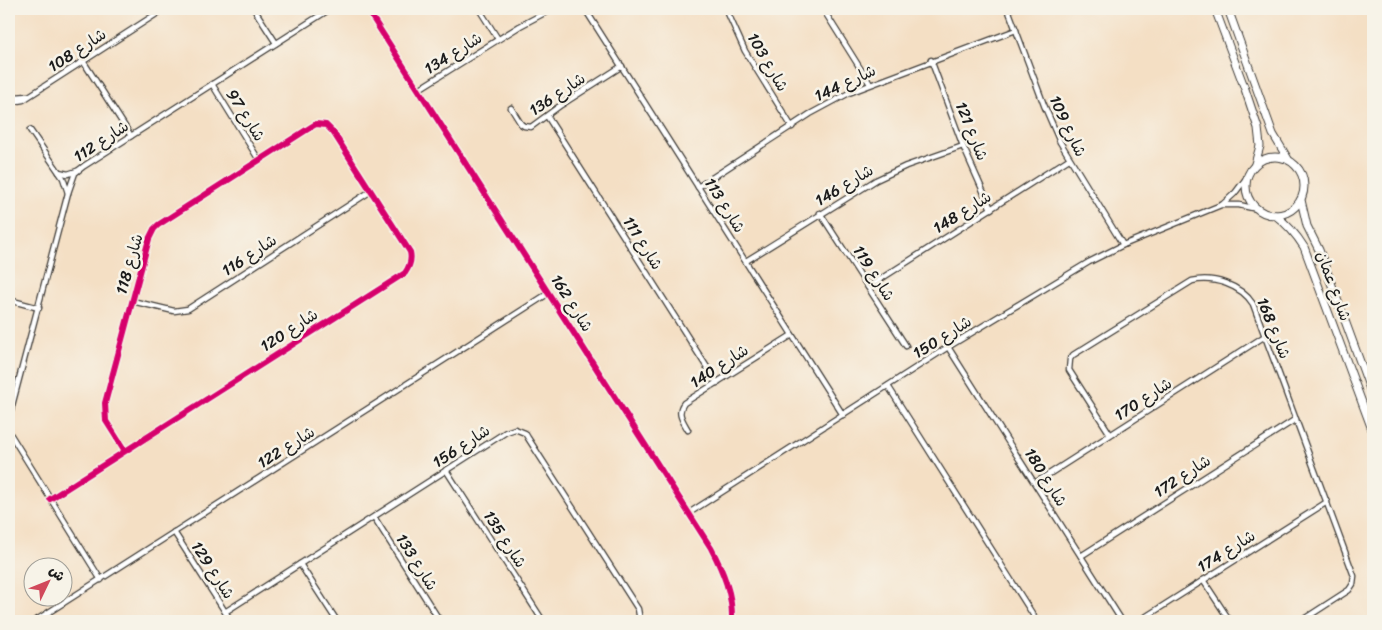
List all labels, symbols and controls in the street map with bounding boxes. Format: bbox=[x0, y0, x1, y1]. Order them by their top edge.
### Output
street label: شارع 108 bbox=[42, 20, 112, 80]
street label: شارع 134 bbox=[418, 24, 488, 82]
street label: شارع 103 bbox=[739, 27, 797, 97]
street label: شارع 144 bbox=[809, 56, 881, 110]
street label: شارع 136 bbox=[523, 64, 591, 124]
street label: شارع 97 bbox=[218, 83, 274, 147]
street label: شارع 109 bbox=[1041, 90, 1095, 162]
street label: شارع 121 bbox=[947, 97, 997, 165]
street label: شارع 112 bbox=[67, 112, 135, 170]
street label: شارع 146 bbox=[809, 156, 879, 214]
street label: شارع 113 bbox=[696, 171, 754, 239]
street label: شارع 148 bbox=[927, 182, 997, 242]
street label: شارع 111 bbox=[615, 210, 671, 276]
street label: شارع 116 bbox=[215, 226, 283, 284]
street label: شارع 118 bbox=[106, 230, 152, 298]
street label: شارع 119 bbox=[845, 239, 903, 307]
street label: شارع عمان bbox=[1308, 247, 1360, 325]
street label: شارع 162 bbox=[543, 268, 601, 338]
street label: شارع 168 bbox=[1248, 293, 1300, 363]
street label: شارع 120 bbox=[254, 300, 324, 360]
street label: شارع 150 bbox=[907, 307, 977, 367]
street label: شارع 140 bbox=[684, 336, 754, 396]
street label: شارع 170 bbox=[1108, 369, 1178, 429]
street label: شارع 156 bbox=[426, 416, 496, 476]
street label: شارع 122 bbox=[251, 418, 321, 476]
street label: شارع 180 bbox=[1016, 442, 1076, 512]
street label: شارع 172 bbox=[1147, 446, 1217, 506]
street label: شارع 135 bbox=[475, 504, 535, 574]
street label: شارع 174 bbox=[1191, 522, 1261, 580]
street label: شارع 133 bbox=[388, 528, 446, 596]
street label: شارع 129 bbox=[183, 535, 243, 605]
north arrow bbox=[22, 558, 72, 608]
text: ش bbox=[43, 559, 72, 588]

